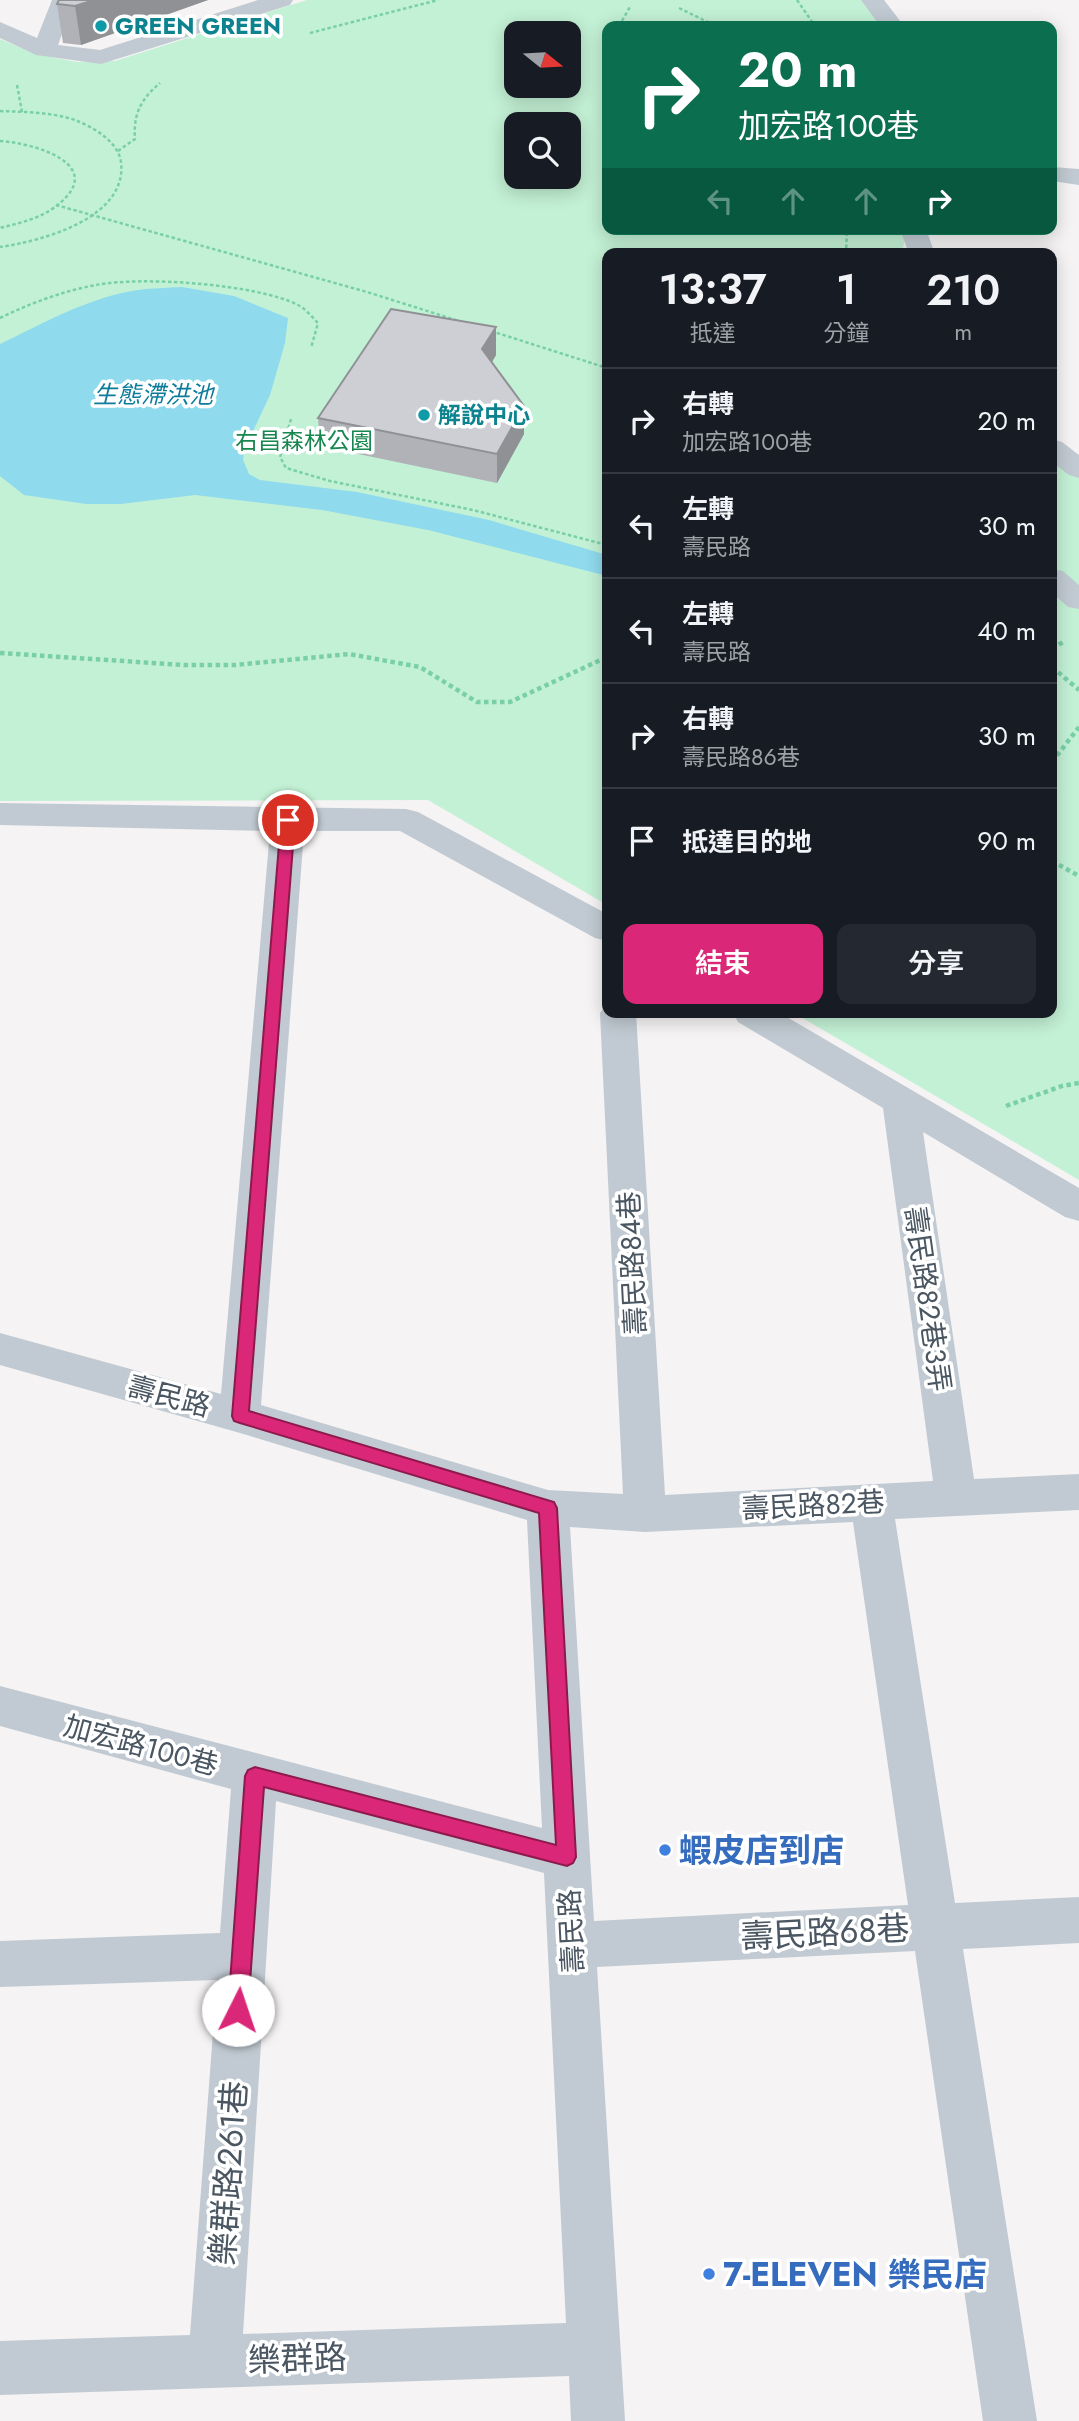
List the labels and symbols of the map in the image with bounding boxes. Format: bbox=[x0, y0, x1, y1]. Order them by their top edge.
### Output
place label: GREEN GREEN bbox=[115, 9, 281, 43]
marker: GREEN GREEN bbox=[93, 18, 109, 34]
north arrow bbox=[504, 21, 581, 98]
water label: 生態滯洪池 bbox=[93, 377, 216, 412]
place label: 解說中心 bbox=[438, 398, 530, 432]
marker: 解說中心 bbox=[416, 407, 432, 423]
park label: 右昌森林公園 bbox=[235, 424, 373, 458]
pin bbox=[258, 790, 318, 850]
street label: 壽民路84巷 bbox=[608, 1190, 657, 1336]
street label: 壽民路82巷3弄 bbox=[894, 1204, 961, 1394]
street label: 壽民路 bbox=[123, 1366, 215, 1427]
street label: 壽民路82巷 bbox=[740, 1481, 886, 1530]
street label: 加宏路100巷 bbox=[59, 1705, 223, 1786]
place label: 蝦皮店到店 bbox=[679, 1827, 844, 1874]
marker: 蝦皮店到店 bbox=[657, 1842, 673, 1858]
street label: 壽民路 bbox=[549, 1888, 594, 1974]
street label: 壽民路68巷 bbox=[739, 1905, 911, 1960]
position arrow bbox=[201, 1973, 275, 2047]
street label: 樂群路261巷 bbox=[199, 2079, 258, 2267]
place label: 7-ELEVEN 樂民店 bbox=[723, 2251, 987, 2298]
marker: 7-ELEVEN 樂民店 bbox=[701, 2266, 717, 2282]
street label: 樂群路 bbox=[247, 2333, 347, 2384]

